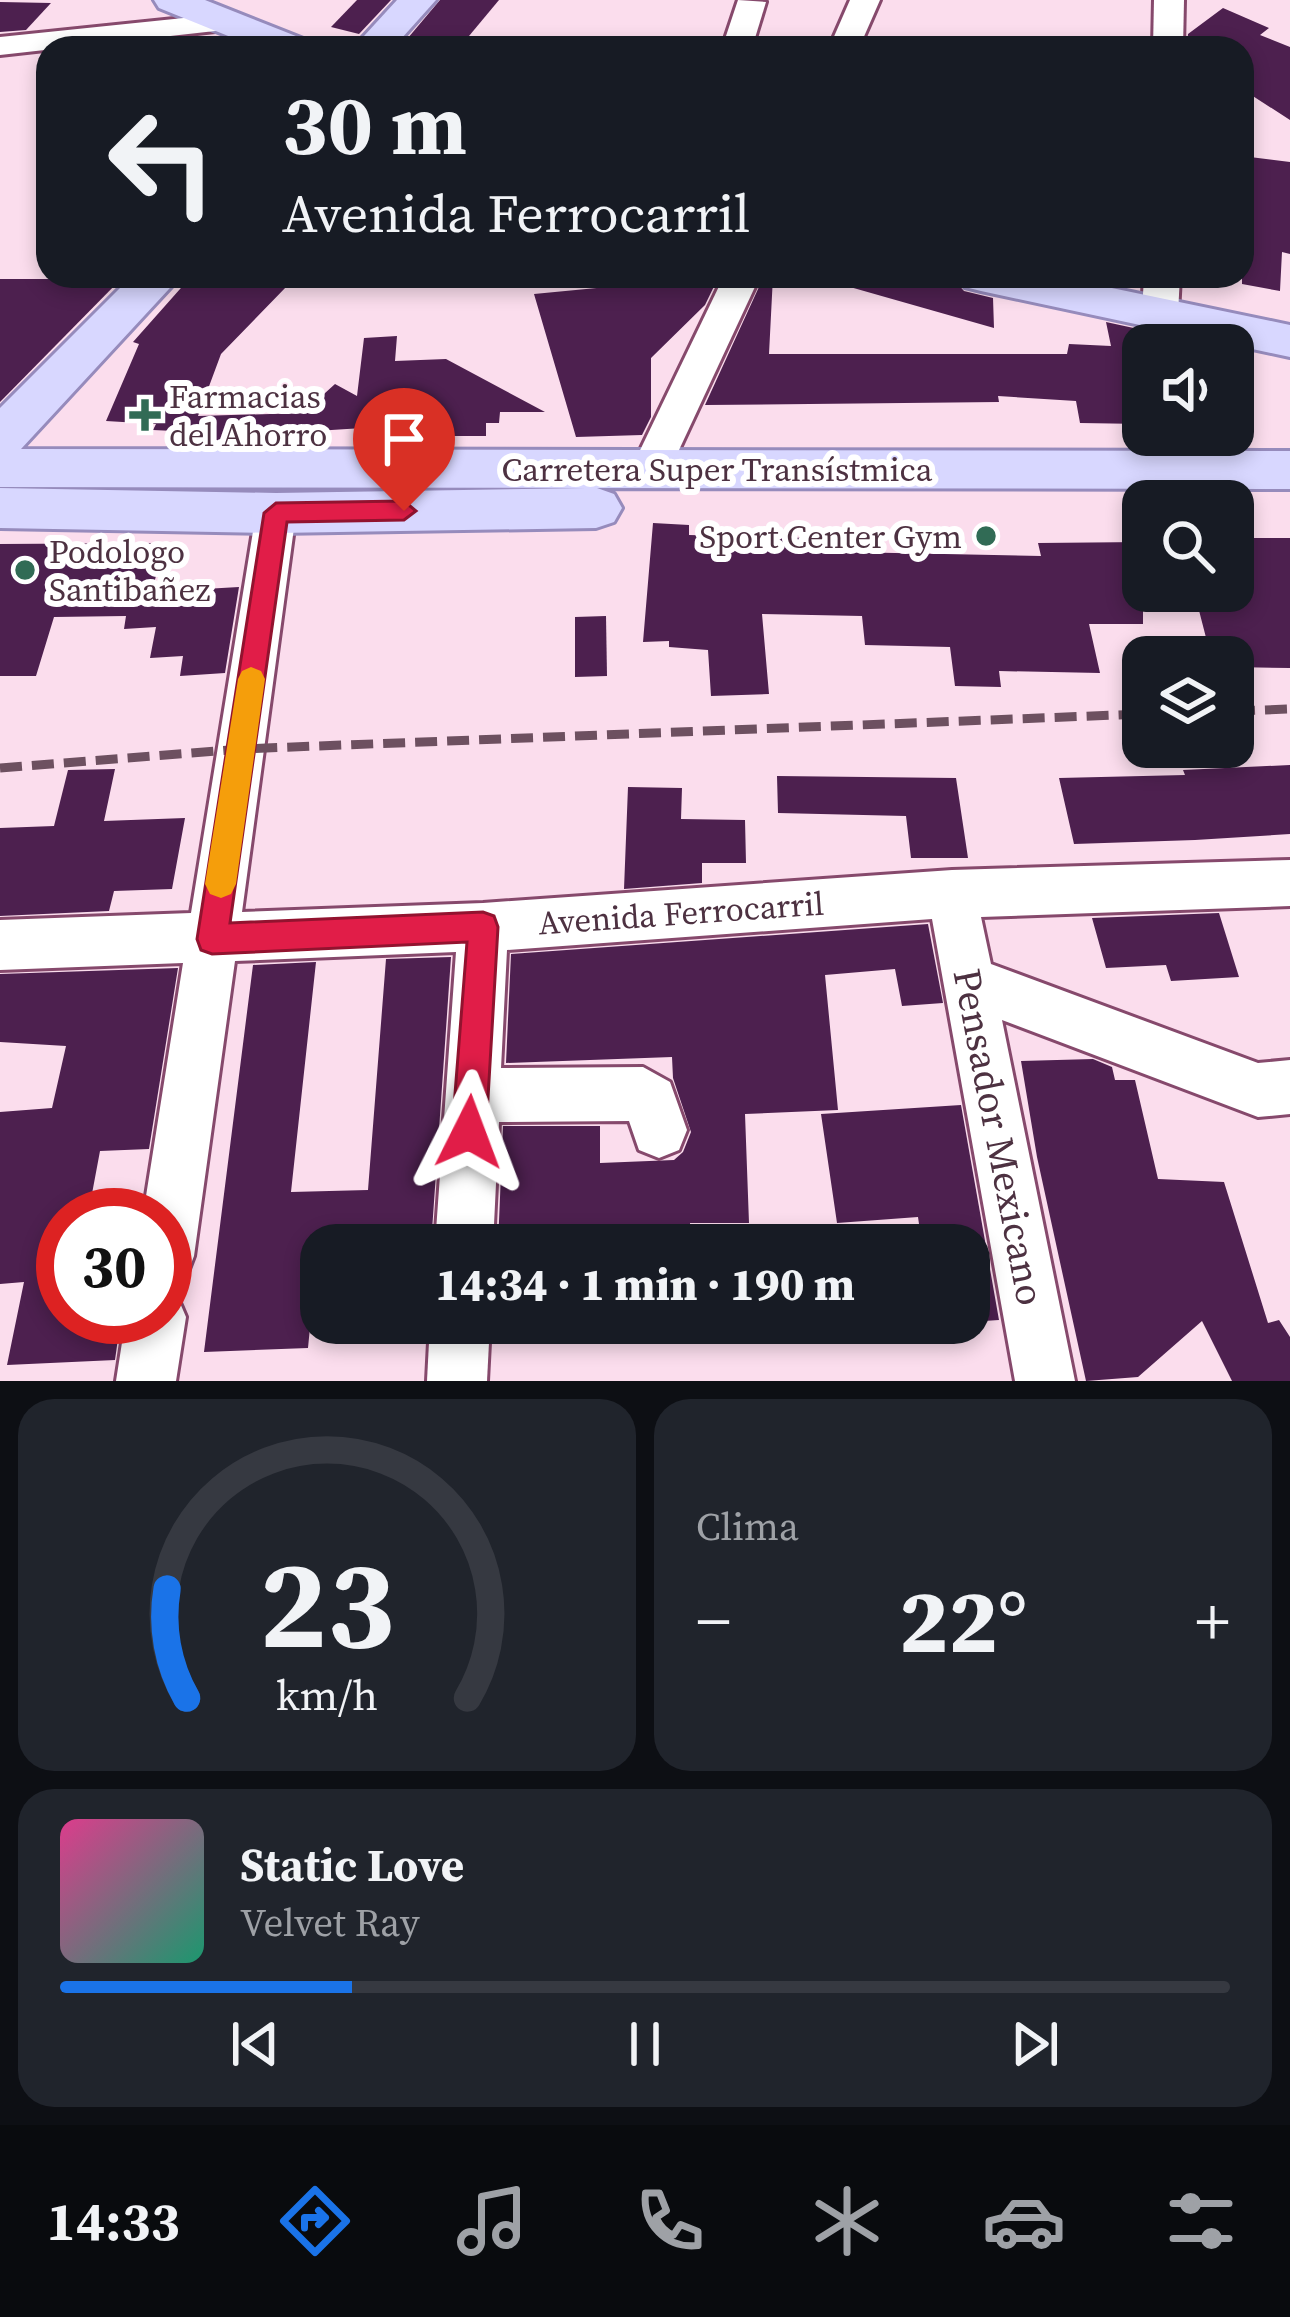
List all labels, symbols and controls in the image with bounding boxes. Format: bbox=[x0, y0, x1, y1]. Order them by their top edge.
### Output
text: 30 m bbox=[282, 67, 467, 182]
icon: left bbox=[84, 84, 240, 240]
text: Avenida Ferrocarril bbox=[282, 176, 750, 250]
map controls bbox=[1122, 324, 1254, 768]
button: sound bbox=[1122, 324, 1254, 456]
place label: Farmacias del Ahorro bbox=[169, 374, 327, 457]
pin bbox=[353, 388, 455, 511]
marker: Farmacias del Ahorro bbox=[132, 402, 158, 428]
icon: arrive bbox=[371, 406, 437, 472]
street label: Carretera Super Transístmica bbox=[502, 447, 933, 492]
button: search bbox=[1122, 480, 1254, 612]
place label: Sport Center Gym bbox=[699, 514, 962, 559]
marker: Sport Center Gym bbox=[973, 523, 999, 549]
place label: Podologo Santibañez bbox=[49, 529, 210, 612]
marker: Podologo Santibañez bbox=[12, 557, 38, 583]
button: layers bbox=[1122, 636, 1254, 768]
street label: Avenida Ferrocarril bbox=[537, 881, 825, 945]
street label: Pensador Mexicano bbox=[940, 964, 1058, 1310]
position arrow bbox=[406, 1069, 532, 1195]
speed limit sign: 30 bbox=[36, 1188, 192, 1344]
text: 14:34 · 1 min · 190 m bbox=[435, 1253, 855, 1315]
text: Clima bbox=[696, 1500, 799, 1553]
text: 23 bbox=[259, 1518, 395, 1689]
text: 22° bbox=[899, 1559, 1027, 1682]
text: − bbox=[696, 1576, 731, 1666]
text: + bbox=[1195, 1576, 1230, 1666]
text: km/h bbox=[276, 1666, 378, 1724]
text: Static Love bbox=[240, 1834, 464, 1896]
text: Velvet Ray bbox=[240, 1896, 420, 1949]
icon: previous bbox=[222, 2011, 288, 2077]
icon: pause bbox=[612, 2011, 678, 2077]
icon: next bbox=[1002, 2011, 1068, 2077]
icon: directions bbox=[273, 2179, 357, 2263]
icon: music bbox=[450, 2179, 534, 2263]
icon: phone bbox=[628, 2179, 712, 2263]
icon: climate bbox=[805, 2179, 889, 2263]
icon: car bbox=[982, 2179, 1066, 2263]
icon: filters bbox=[1159, 2179, 1243, 2263]
text: 14:33 bbox=[47, 2184, 180, 2258]

